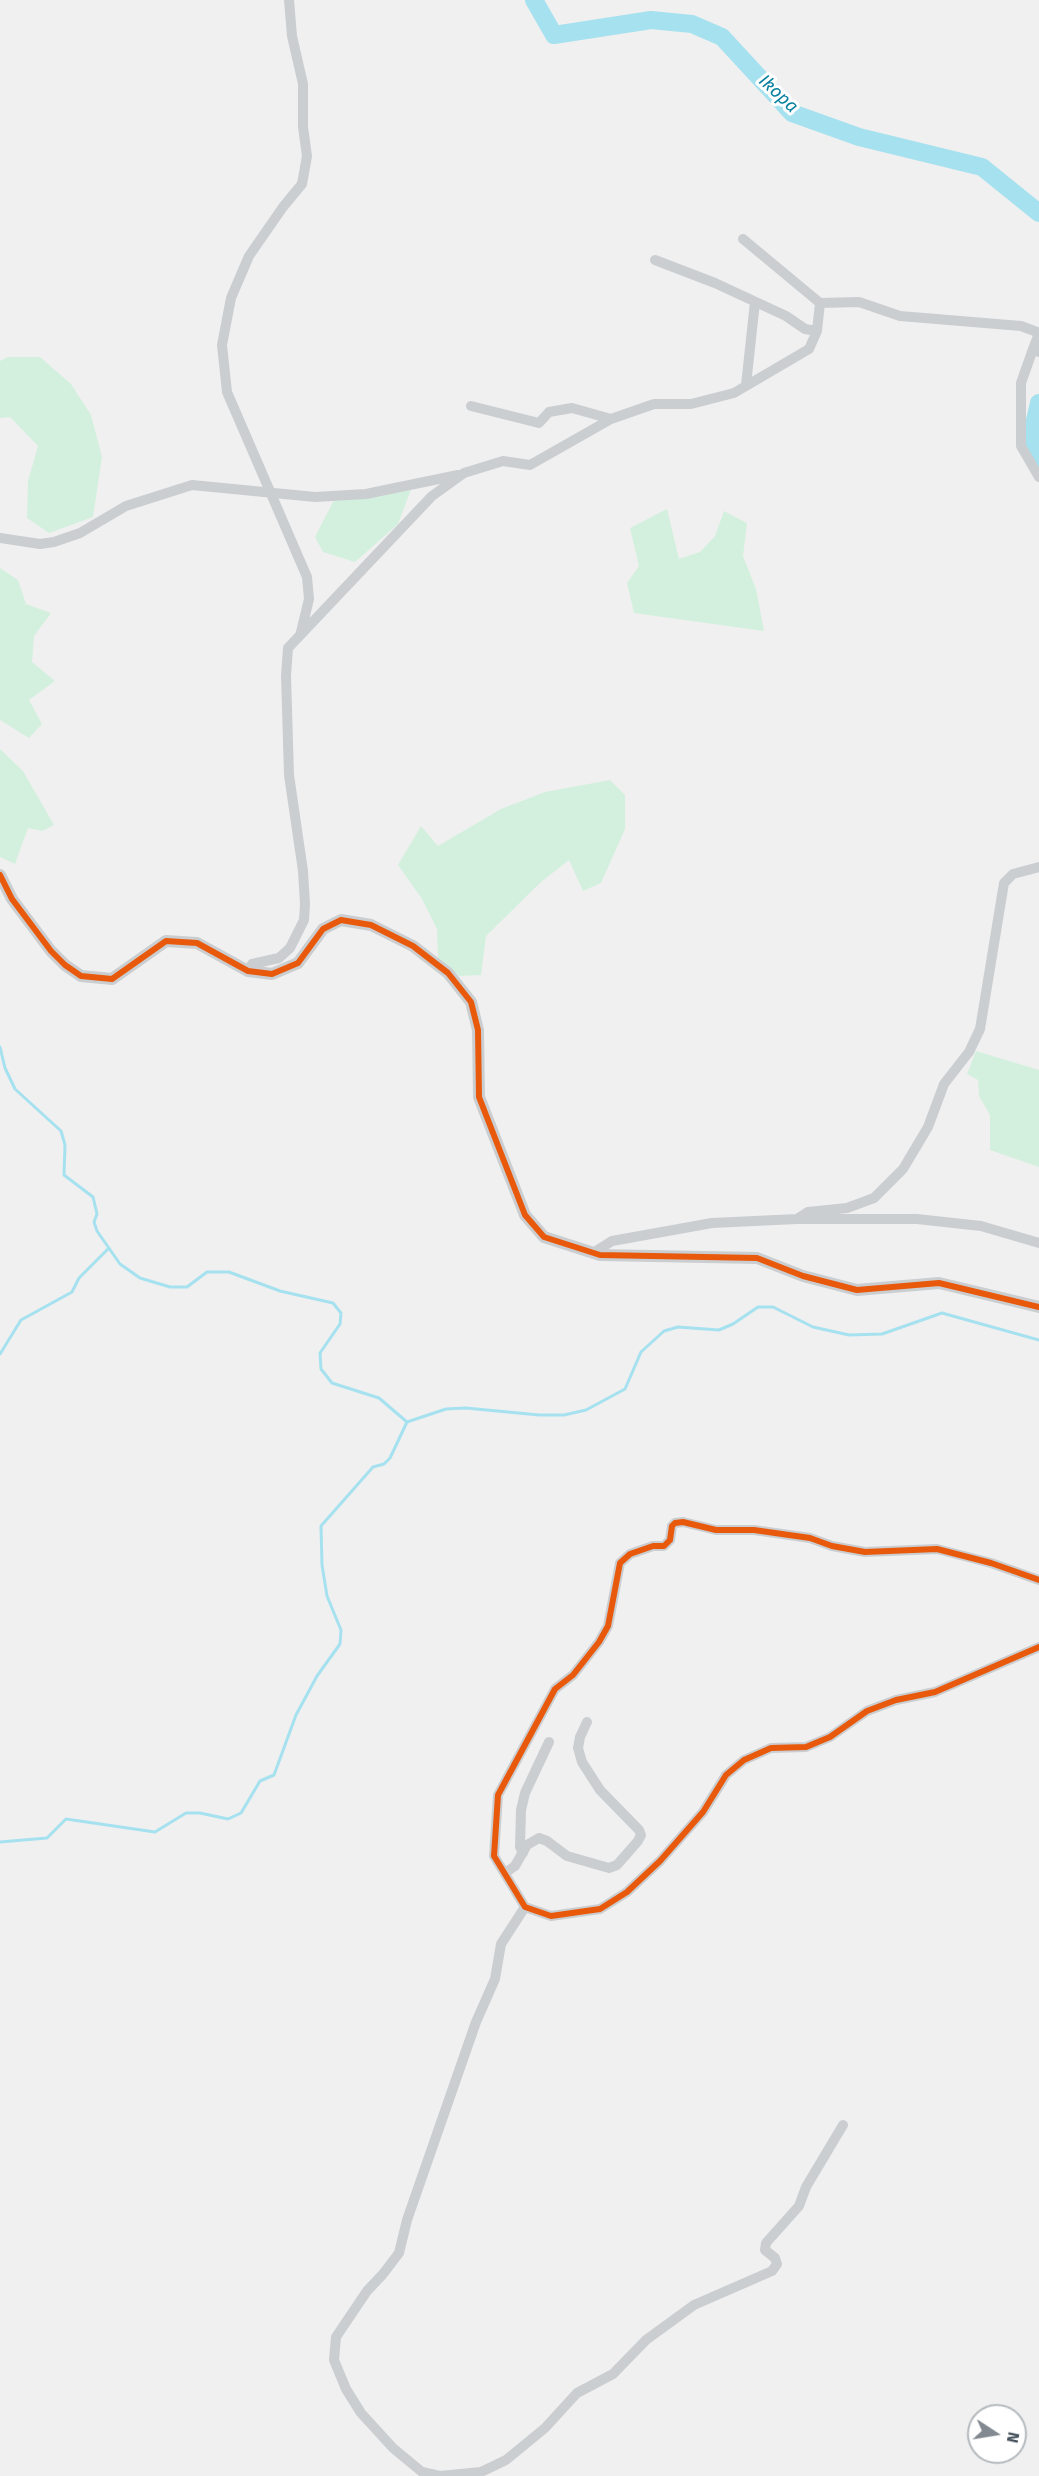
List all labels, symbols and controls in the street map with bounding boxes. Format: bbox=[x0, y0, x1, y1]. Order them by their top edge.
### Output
water label: Ikopa bbox=[754, 70, 802, 118]
north arrow bbox=[967, 2404, 1027, 2464]
text: N bbox=[1003, 2430, 1024, 2445]

